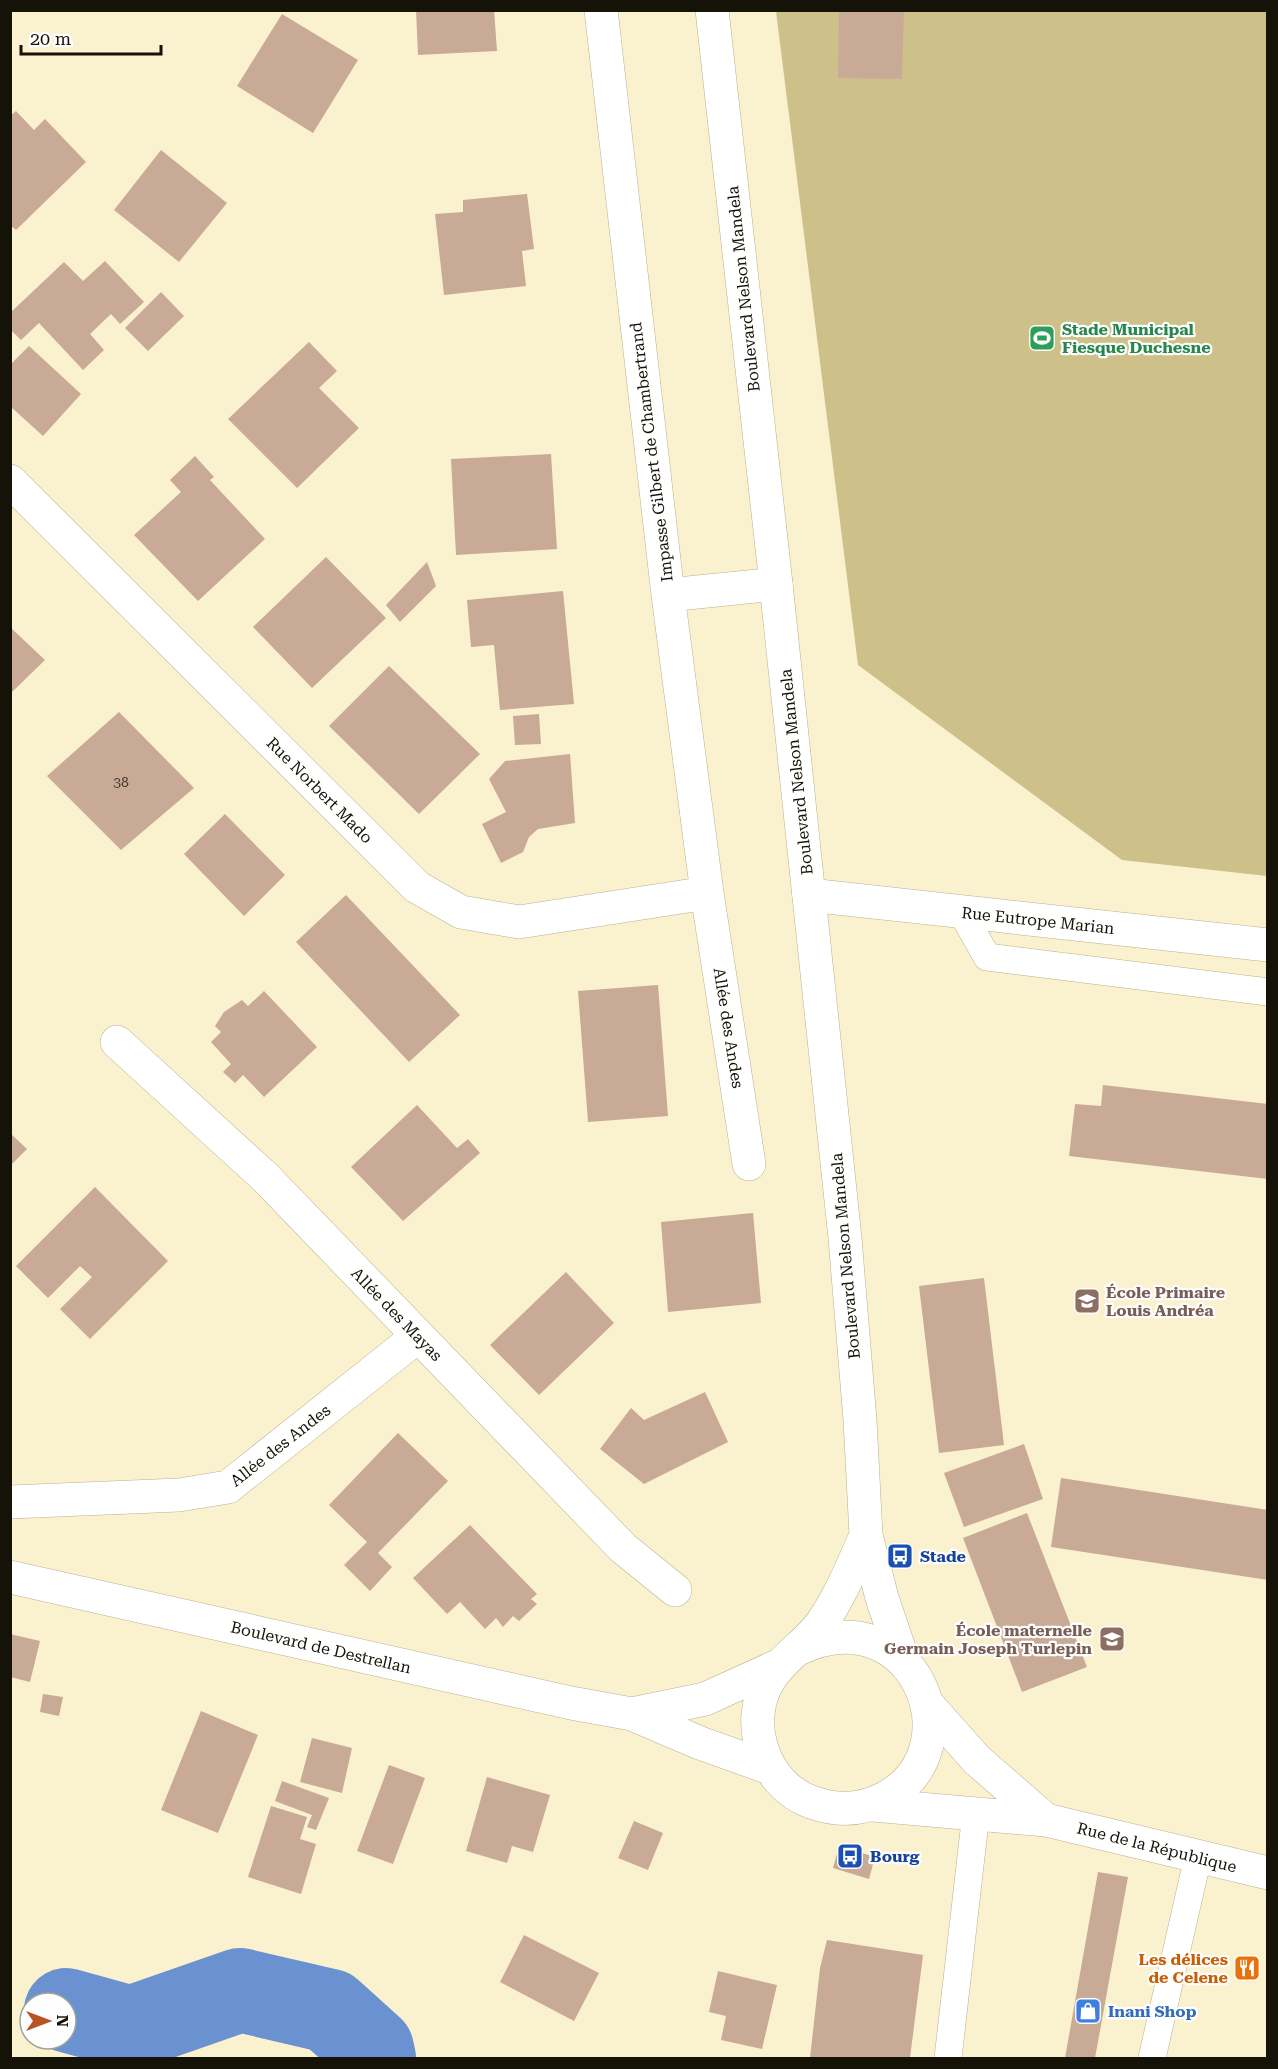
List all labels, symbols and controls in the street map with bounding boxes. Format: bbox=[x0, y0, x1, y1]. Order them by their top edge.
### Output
scale bar bbox=[21, 18, 160, 56]
text: 20 m bbox=[30, 28, 71, 49]
street label: Boulevard Nelson Mandela bbox=[723, 185, 764, 393]
place label: Stade Municipal Fiesque Duchesne bbox=[1062, 320, 1211, 357]
street label: Impasse Gilbert de Chambertrand bbox=[626, 321, 677, 583]
sports icon: Stade Municipal Fiesque Duchesne bbox=[1027, 323, 1057, 353]
street label: Boulevard Nelson Mandela bbox=[776, 668, 817, 876]
street label: Rue Norbert Mado bbox=[263, 733, 377, 847]
house number: 38 bbox=[113, 774, 129, 790]
street label: Rue Eutrope Marian bbox=[961, 903, 1115, 938]
street label: Allée des Andes bbox=[710, 966, 747, 1090]
street label: Boulevard Nelson Mandela bbox=[827, 1152, 864, 1360]
street label: Allée des Mayas bbox=[347, 1264, 446, 1365]
place label: École Primaire Louis Andréa bbox=[1106, 1283, 1225, 1320]
school or university icon: École Primaire Louis Andréa bbox=[1072, 1286, 1102, 1316]
street label: Allée des Andes bbox=[226, 1400, 334, 1490]
bus stop icon: Stade bbox=[885, 1541, 915, 1571]
place label: Stade bbox=[920, 1547, 966, 1566]
street label: Boulevard de Destrellan bbox=[229, 1618, 413, 1677]
place label: École maternelle Germain Joseph Turlepin bbox=[884, 1621, 1092, 1658]
school or university icon: École maternelle Germain Joseph Turlepin bbox=[1097, 1624, 1127, 1654]
street label: Rue de la République bbox=[1075, 1818, 1239, 1877]
bus stop icon: Bourg bbox=[835, 1841, 865, 1871]
place label: Bourg bbox=[870, 1847, 920, 1866]
place label: Les délices de Celene bbox=[1139, 1950, 1228, 1987]
restaurant icon: Les délices de Celene bbox=[1232, 1953, 1262, 1983]
north arrow bbox=[18, 1991, 78, 2051]
shop icon: Inani Shop bbox=[1073, 1996, 1103, 2026]
place label: Inani Shop bbox=[1108, 2002, 1197, 2021]
text: N bbox=[53, 2015, 72, 2027]

